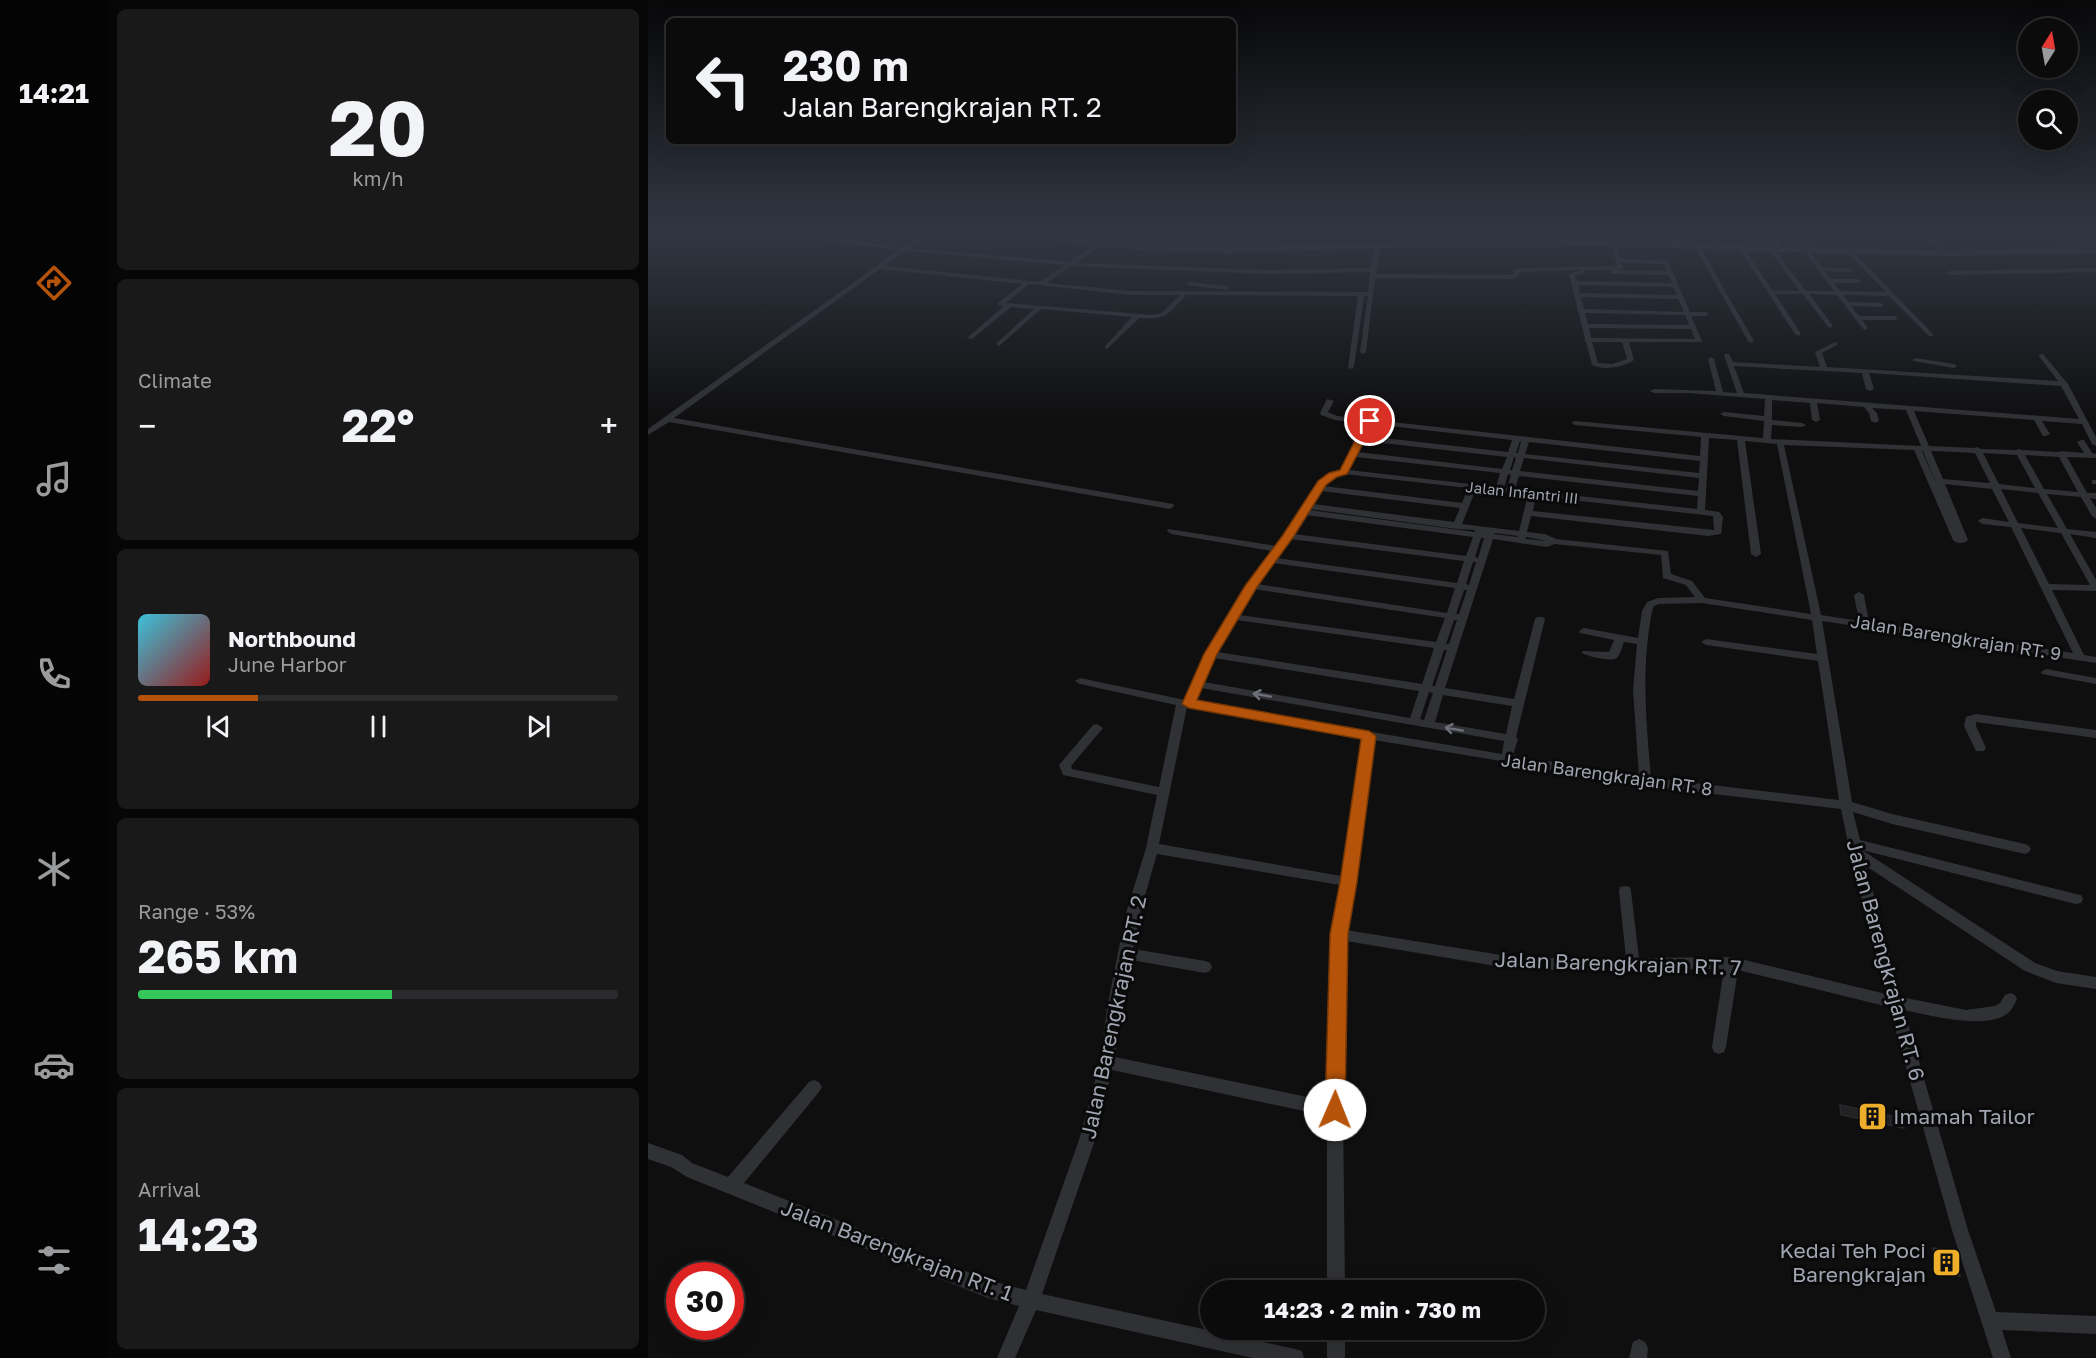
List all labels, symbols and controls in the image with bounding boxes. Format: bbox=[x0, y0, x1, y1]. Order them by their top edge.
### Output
north arrow bbox=[2018, 18, 2078, 78]
map controls bbox=[2018, 18, 2078, 150]
text: 230 m bbox=[783, 40, 909, 90]
icon: left bbox=[684, 42, 762, 120]
text: 14:21 bbox=[19, 77, 89, 109]
text: 20 bbox=[329, 80, 427, 173]
button: search bbox=[2018, 90, 2078, 150]
text: Jalan Barengkrajan RT. 2 bbox=[783, 91, 1102, 123]
text: km/h bbox=[353, 166, 403, 190]
icon: directions bbox=[33, 262, 75, 304]
text: Climate bbox=[138, 368, 212, 392]
pin bbox=[1344, 395, 1395, 446]
text: 22° bbox=[342, 398, 414, 452]
icon: arrive bbox=[1353, 404, 1386, 437]
text: − bbox=[138, 406, 156, 445]
text: + bbox=[600, 406, 618, 445]
icon: music bbox=[33, 458, 75, 500]
street label: Jalan Infantri III bbox=[1465, 477, 1579, 507]
street label: Jalan Barengkrajan RT. 9 bbox=[1849, 609, 2063, 665]
text: Northbound bbox=[228, 625, 356, 652]
text: June Harbor bbox=[228, 652, 347, 676]
icon: phone bbox=[33, 653, 75, 695]
one-way arrow bbox=[1252, 690, 1272, 701]
icon: previous bbox=[202, 710, 235, 743]
icon: pause bbox=[362, 710, 395, 743]
icon: next bbox=[522, 710, 555, 743]
one-way arrow bbox=[1445, 723, 1464, 734]
street label: Jalan Barengkrajan RT. 8 bbox=[1500, 748, 1714, 800]
street label: Jalan Barengkrajan RT. 6 bbox=[1841, 837, 1931, 1083]
icon: climate bbox=[33, 848, 75, 890]
street label: Jalan Barengkrajan RT. 2 bbox=[1075, 893, 1151, 1141]
text: Range · 53% bbox=[138, 899, 255, 923]
text: 265 km bbox=[138, 929, 298, 983]
street label: Jalan Barengkrajan RT. 7 bbox=[1494, 946, 1742, 980]
icon: car bbox=[33, 1044, 75, 1086]
position arrow bbox=[1303, 1078, 1367, 1142]
building icon: Imamah Tailor bbox=[1856, 1100, 1888, 1132]
place label: Imamah Tailor bbox=[1893, 1103, 2035, 1129]
text: Arrival bbox=[138, 1177, 201, 1201]
street label: Jalan Barengkrajan RT. 1 bbox=[778, 1194, 1016, 1306]
text: 14:23 bbox=[138, 1207, 259, 1261]
place label: Kedai Teh Poci Barengkrajan bbox=[1779, 1237, 1926, 1287]
icon: filters bbox=[33, 1239, 75, 1281]
building icon: Kedai Teh Poci Barengkrajan bbox=[1931, 1246, 1963, 1278]
speed limit sign: 30 bbox=[666, 1262, 744, 1340]
text: 14:23 · 2 min · 730 m bbox=[1264, 1296, 1481, 1323]

